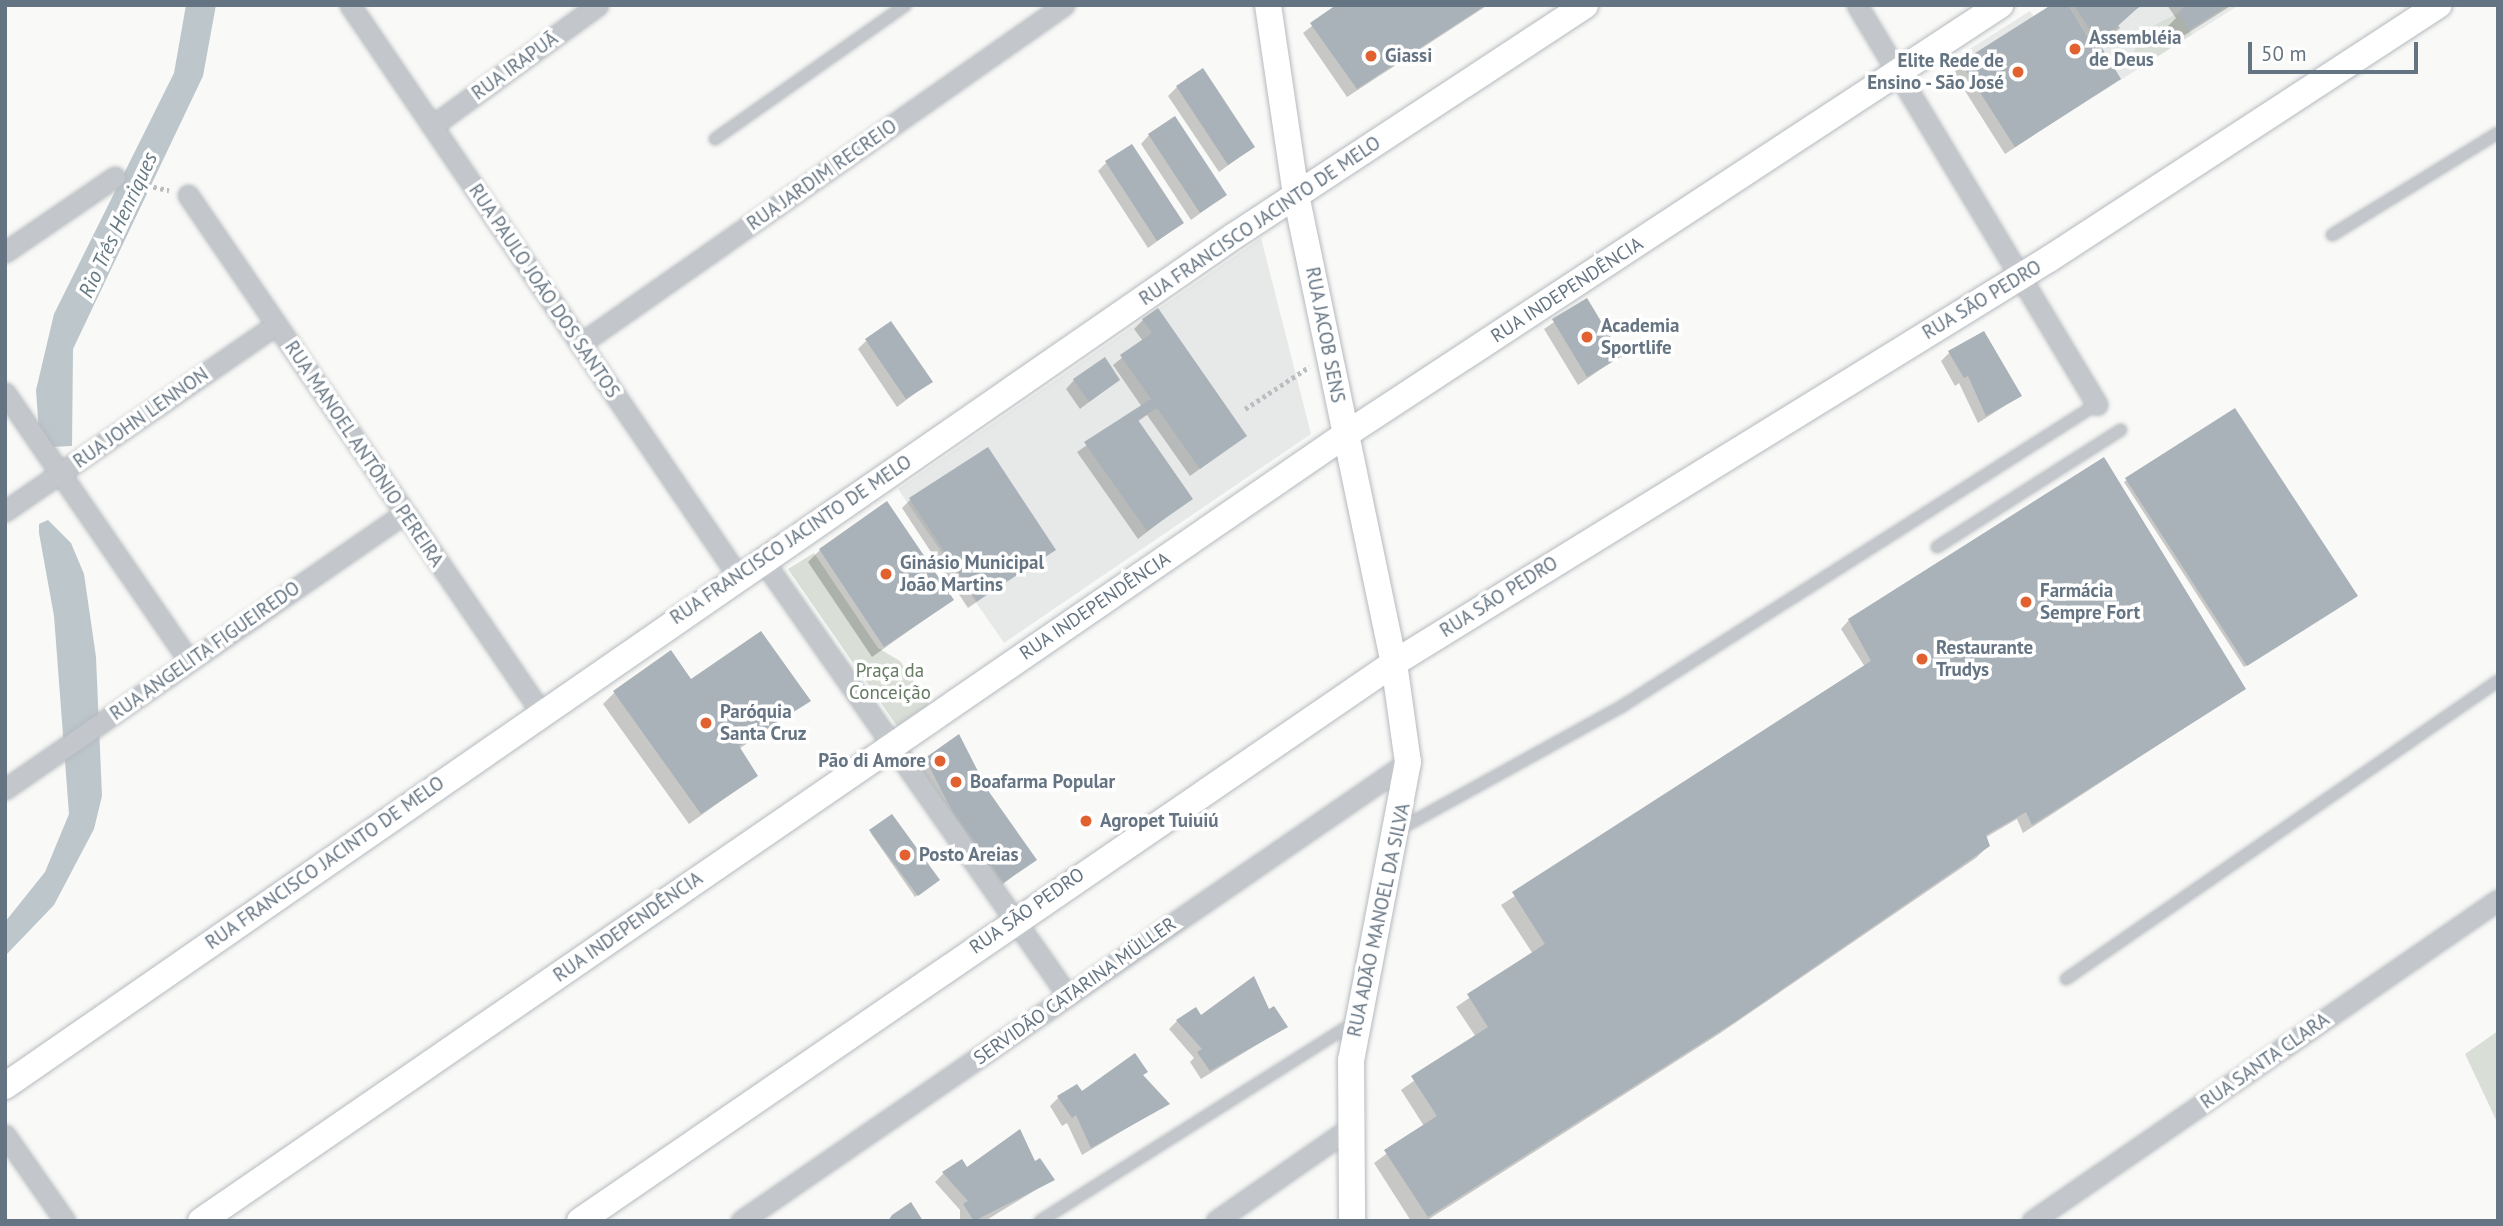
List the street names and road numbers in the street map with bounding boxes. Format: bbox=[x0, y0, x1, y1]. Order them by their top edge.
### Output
street label: RUA IRAPUÃ bbox=[467, 27, 563, 105]
street label: RUA JARDIM RECREIO bbox=[742, 115, 902, 235]
street label: RUA FRANCISCO JACINTO DE MELO bbox=[1135, 131, 1385, 311]
street label: RUA PAULO JOÃO DOS SANTOS bbox=[464, 180, 624, 402]
street label: RUA INDEPENDÊNCIA bbox=[1486, 232, 1648, 348]
street label: RUA SÃO PEDRO bbox=[1918, 255, 2046, 345]
street label: RUA JACOB SENS bbox=[1301, 265, 1349, 405]
street label: RUA MANOEL ANTÔNIO PEREIRA bbox=[279, 336, 449, 572]
street label: RUA JOHN LENNON bbox=[69, 363, 213, 473]
street label: RUA FRANCISCO JACINTO DE MELO bbox=[666, 450, 916, 630]
street label: RUA INDEPENDÊNCIA bbox=[1015, 547, 1175, 665]
street label: RUA SÃO PEDRO bbox=[1436, 551, 1562, 643]
street label: RUA ANGELITA FIGUEIREDO bbox=[105, 576, 305, 726]
street label: RUA FRANCISCO JACINTO DE MELO bbox=[201, 771, 449, 955]
street label: RUA ADÃO MANOEL DA SILVA bbox=[1343, 800, 1415, 1040]
street label: RUA SÃO PEDRO bbox=[965, 863, 1089, 959]
street label: RUA INDEPENDÊNCIA bbox=[549, 867, 707, 987]
street label: SERVIDÃO CATARINA MÜLLER bbox=[969, 912, 1181, 1070]
street label: RUA SANTA CLARA bbox=[2196, 1008, 2334, 1114]

